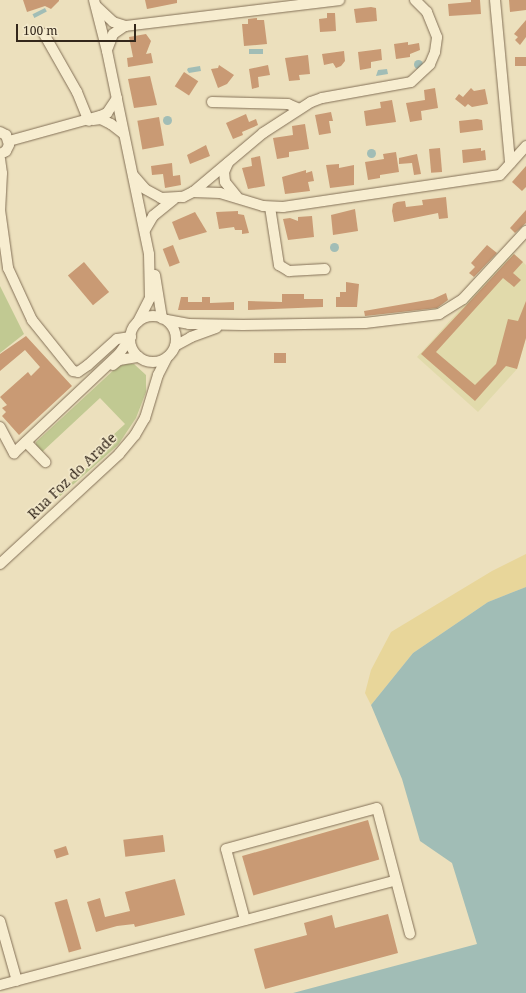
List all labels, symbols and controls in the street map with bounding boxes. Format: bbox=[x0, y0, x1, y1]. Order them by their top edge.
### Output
scale bar bbox=[18, 16, 138, 42]
text: 100 m bbox=[23, 22, 58, 39]
street label: Rua Foz do Arade bbox=[24, 429, 120, 523]

